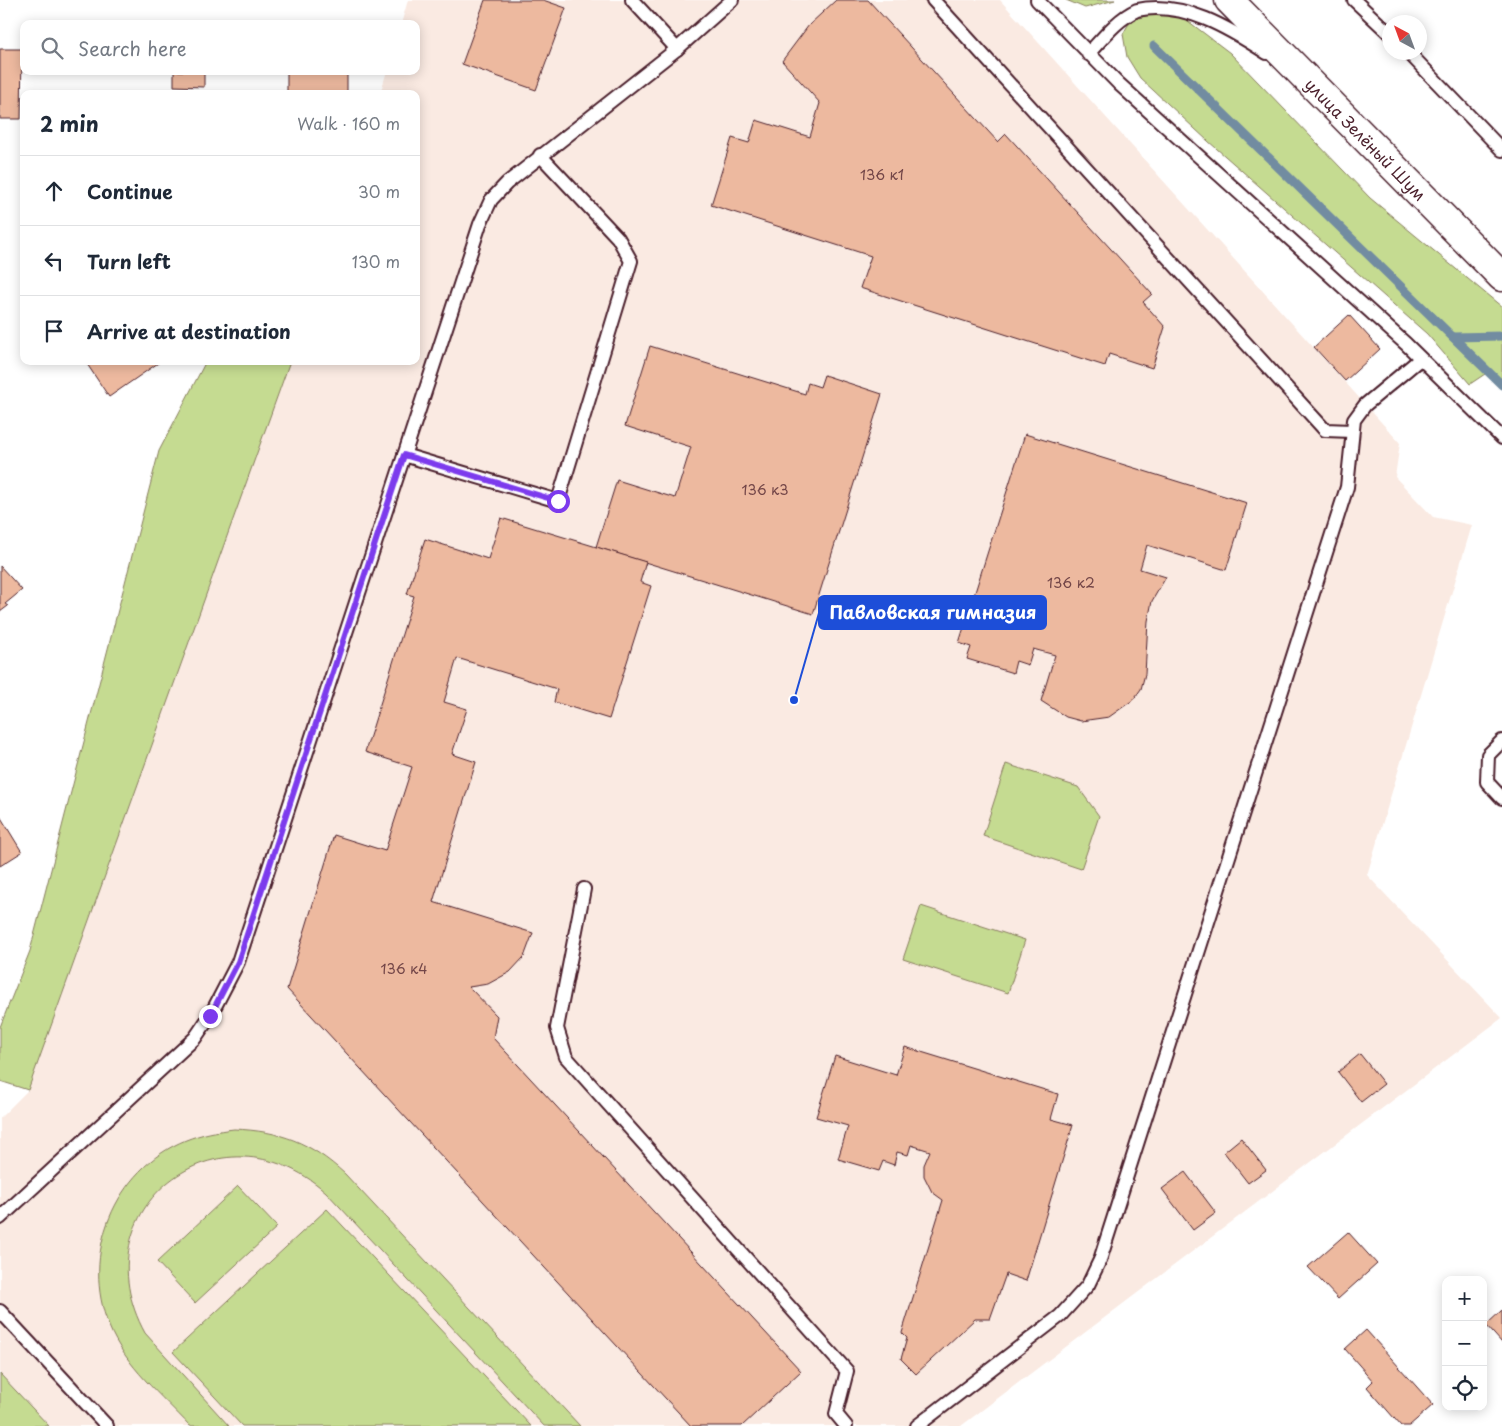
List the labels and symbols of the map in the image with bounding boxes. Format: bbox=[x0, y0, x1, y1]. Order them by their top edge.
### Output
north arrow bbox=[1382, 15, 1427, 60]
street label: улица Зелёный Шум bbox=[1300, 72, 1432, 206]
house number: 136 к1 bbox=[860, 164, 904, 185]
house number: 136 к3 bbox=[741, 479, 789, 500]
route start bbox=[547, 490, 570, 513]
house number: 136 к2 bbox=[1047, 572, 1095, 593]
callout: Павловская гимназия bbox=[819, 596, 1046, 629]
text: Павловская гимназия bbox=[830, 598, 1036, 625]
house number: 136 к4 bbox=[380, 958, 428, 979]
route end bbox=[199, 1005, 222, 1028]

